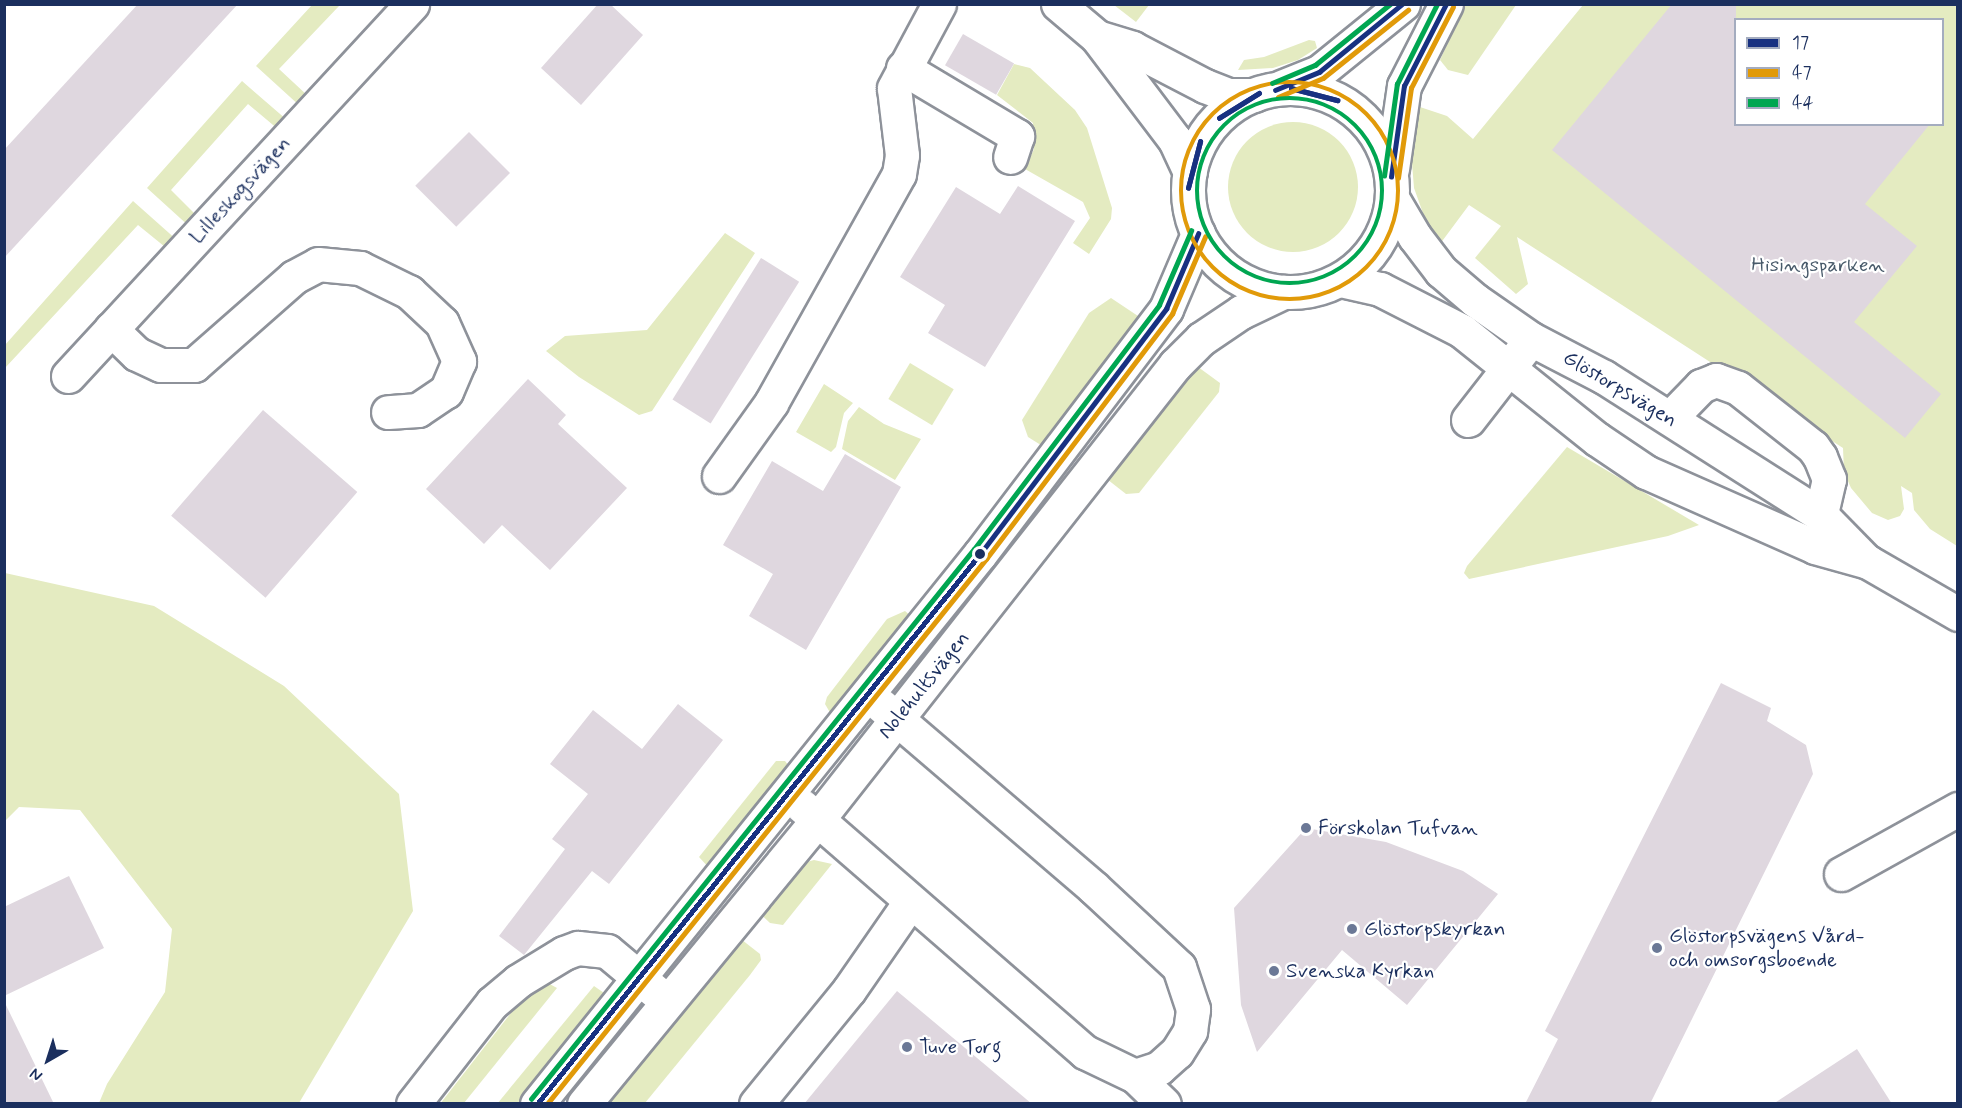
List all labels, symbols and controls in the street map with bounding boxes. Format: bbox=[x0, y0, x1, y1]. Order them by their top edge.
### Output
legend bbox=[1734, 18, 1944, 126]
text: 17 bbox=[1792, 31, 1809, 55]
text: 47 bbox=[1792, 61, 1812, 85]
text: 44 bbox=[1792, 91, 1813, 115]
street label: Lilleskogsvägen bbox=[184, 131, 296, 249]
park label: Hisingsparken bbox=[1751, 252, 1885, 278]
street label: Glöstorpsvägen bbox=[1558, 345, 1682, 433]
unlabelled marker bbox=[974, 548, 986, 560]
street label: Nolehultsvägen bbox=[873, 626, 975, 744]
place label: Förskolan Tufvan bbox=[1318, 815, 1465, 841]
marker: Förskolan Tufvan bbox=[1299, 821, 1313, 835]
place label: Glöstorpskyrkan bbox=[1364, 916, 1506, 942]
marker: Glöstorpskyrkan bbox=[1345, 922, 1359, 936]
place label: Glöstorpsvägens Vård- och omsorgsboende bbox=[1669, 923, 1865, 973]
marker: Glöstorpsvägens Vård- och omsorgsboende bbox=[1650, 941, 1664, 955]
place label: Svenska Kyrkan bbox=[1286, 958, 1440, 984]
marker: Svenska Kyrkan bbox=[1267, 964, 1281, 978]
north arrow bbox=[18, 1030, 78, 1090]
place label: Tuve Torg bbox=[919, 1034, 1001, 1060]
marker: Tuve Torg bbox=[900, 1040, 914, 1054]
text: N bbox=[26, 1063, 47, 1086]

